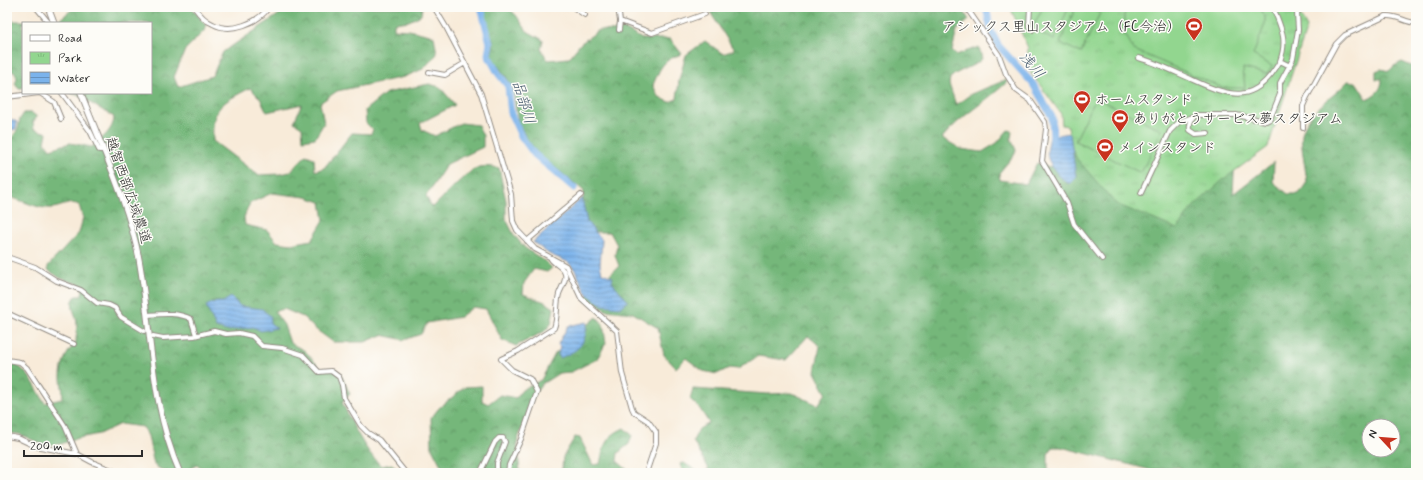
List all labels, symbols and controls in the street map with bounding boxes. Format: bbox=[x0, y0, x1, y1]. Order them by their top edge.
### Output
sports icon: アシックス里山スタジアム（FC今治） bbox=[1184, 16, 1204, 41]
place label: アシックス里山スタジアム（FC今治） bbox=[942, 18, 1181, 36]
legend bbox=[22, 22, 152, 94]
text: Road bbox=[58, 31, 82, 47]
water label: 浅川 bbox=[1014, 48, 1049, 84]
text: Park bbox=[58, 51, 82, 67]
text: Water bbox=[58, 71, 90, 87]
water label: 品部川 bbox=[507, 78, 539, 127]
sports icon: ホームスタンド bbox=[1072, 89, 1092, 114]
place label: ホームスタンド bbox=[1095, 91, 1193, 109]
sports icon: ありがとうサービス夢スタジアム bbox=[1110, 108, 1130, 133]
place label: ありがとうサービス夢スタジアム bbox=[1133, 110, 1343, 128]
street label: 越智西部広域農道 bbox=[101, 134, 155, 246]
sports icon: メインスタンド bbox=[1095, 137, 1115, 162]
place label: メインスタンド bbox=[1118, 139, 1216, 157]
north arrow bbox=[1361, 418, 1401, 458]
text: N bbox=[1365, 428, 1381, 440]
scale bar bbox=[24, 432, 142, 458]
text: 200 m bbox=[30, 439, 63, 455]

